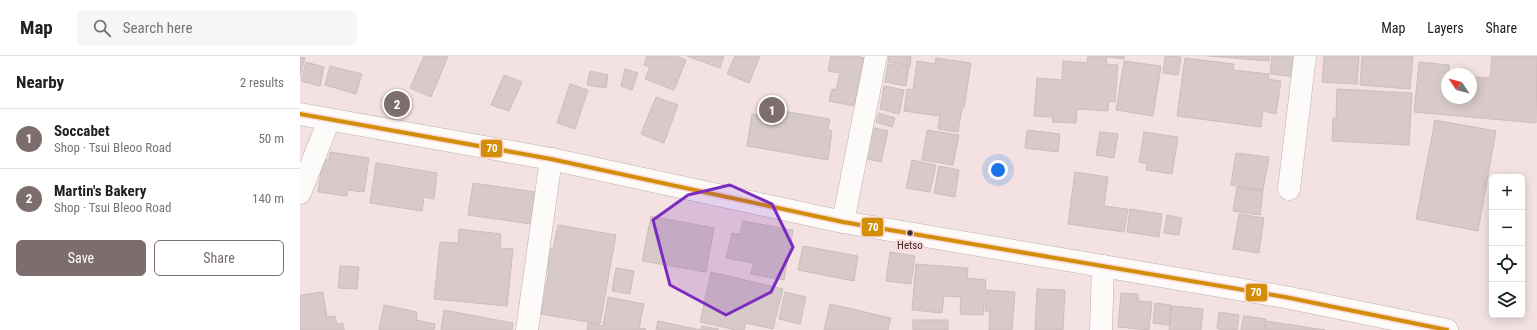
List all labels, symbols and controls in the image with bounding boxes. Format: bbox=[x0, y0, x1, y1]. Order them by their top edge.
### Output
search box bbox=[77, 10, 357, 46]
text: Map bbox=[20, 16, 53, 39]
icon: search bbox=[91, 17, 113, 39]
text: Search here bbox=[123, 19, 193, 37]
text: Map bbox=[1381, 20, 1405, 36]
text: Layers bbox=[1427, 20, 1464, 36]
text: Share bbox=[1486, 20, 1517, 36]
north arrow bbox=[1441, 68, 1477, 104]
text: Nearby bbox=[16, 72, 64, 92]
text: 2 results bbox=[240, 75, 284, 90]
pin: 2 bbox=[384, 89, 410, 119]
pin: 1 bbox=[759, 95, 785, 125]
text: Soccabet bbox=[54, 122, 110, 140]
text: 1 bbox=[26, 131, 32, 146]
text: 50 m bbox=[258, 131, 284, 146]
line badge: 70 bbox=[480, 139, 503, 158]
text: Shop · Tsui Bleoo Road bbox=[54, 140, 171, 155]
text: 70 bbox=[486, 142, 498, 155]
your location bbox=[988, 160, 1008, 180]
map controls bbox=[1489, 174, 1525, 318]
button: + bbox=[1489, 174, 1525, 210]
text: Martin's Bakery bbox=[54, 182, 146, 200]
text: 2 bbox=[26, 191, 32, 206]
text: 140 m bbox=[252, 191, 284, 206]
text: Shop · Tsui Bleoo Road bbox=[54, 200, 171, 215]
button: − bbox=[1489, 210, 1525, 246]
line badge: 70 bbox=[861, 217, 884, 237]
text: 70 bbox=[867, 221, 879, 234]
marker: Hetso bbox=[905, 228, 915, 238]
place label: Hetso bbox=[897, 239, 923, 252]
button: Save bbox=[16, 240, 146, 276]
button: Share bbox=[154, 240, 284, 276]
button: locate bbox=[1489, 246, 1525, 282]
button: layers bbox=[1489, 282, 1525, 318]
line badge: 70 bbox=[1245, 283, 1268, 302]
text: 70 bbox=[1250, 286, 1262, 299]

